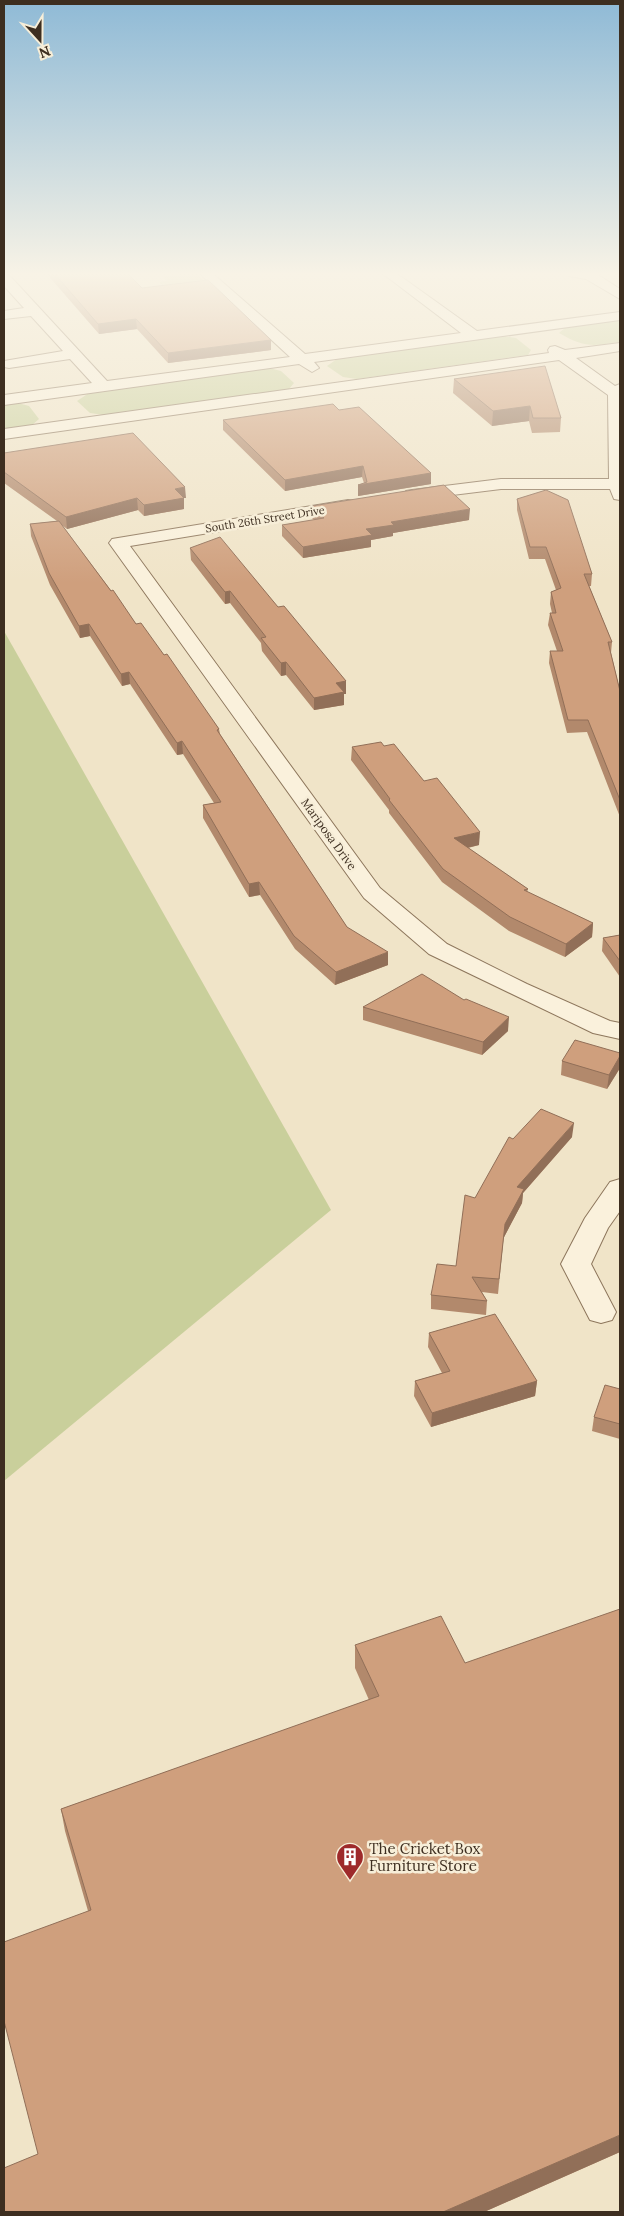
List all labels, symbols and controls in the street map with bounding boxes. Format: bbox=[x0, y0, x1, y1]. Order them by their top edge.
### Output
north arrow bbox=[15, 15, 65, 65]
text: N bbox=[36, 42, 53, 63]
street label: South 26th Street Drive bbox=[204, 503, 326, 535]
street label: Mariposa Drive bbox=[298, 795, 360, 873]
place label: The Cricket Box Furniture Store bbox=[369, 1839, 481, 1875]
building icon: The Cricket Box Furniture Store bbox=[335, 1842, 365, 1881]

